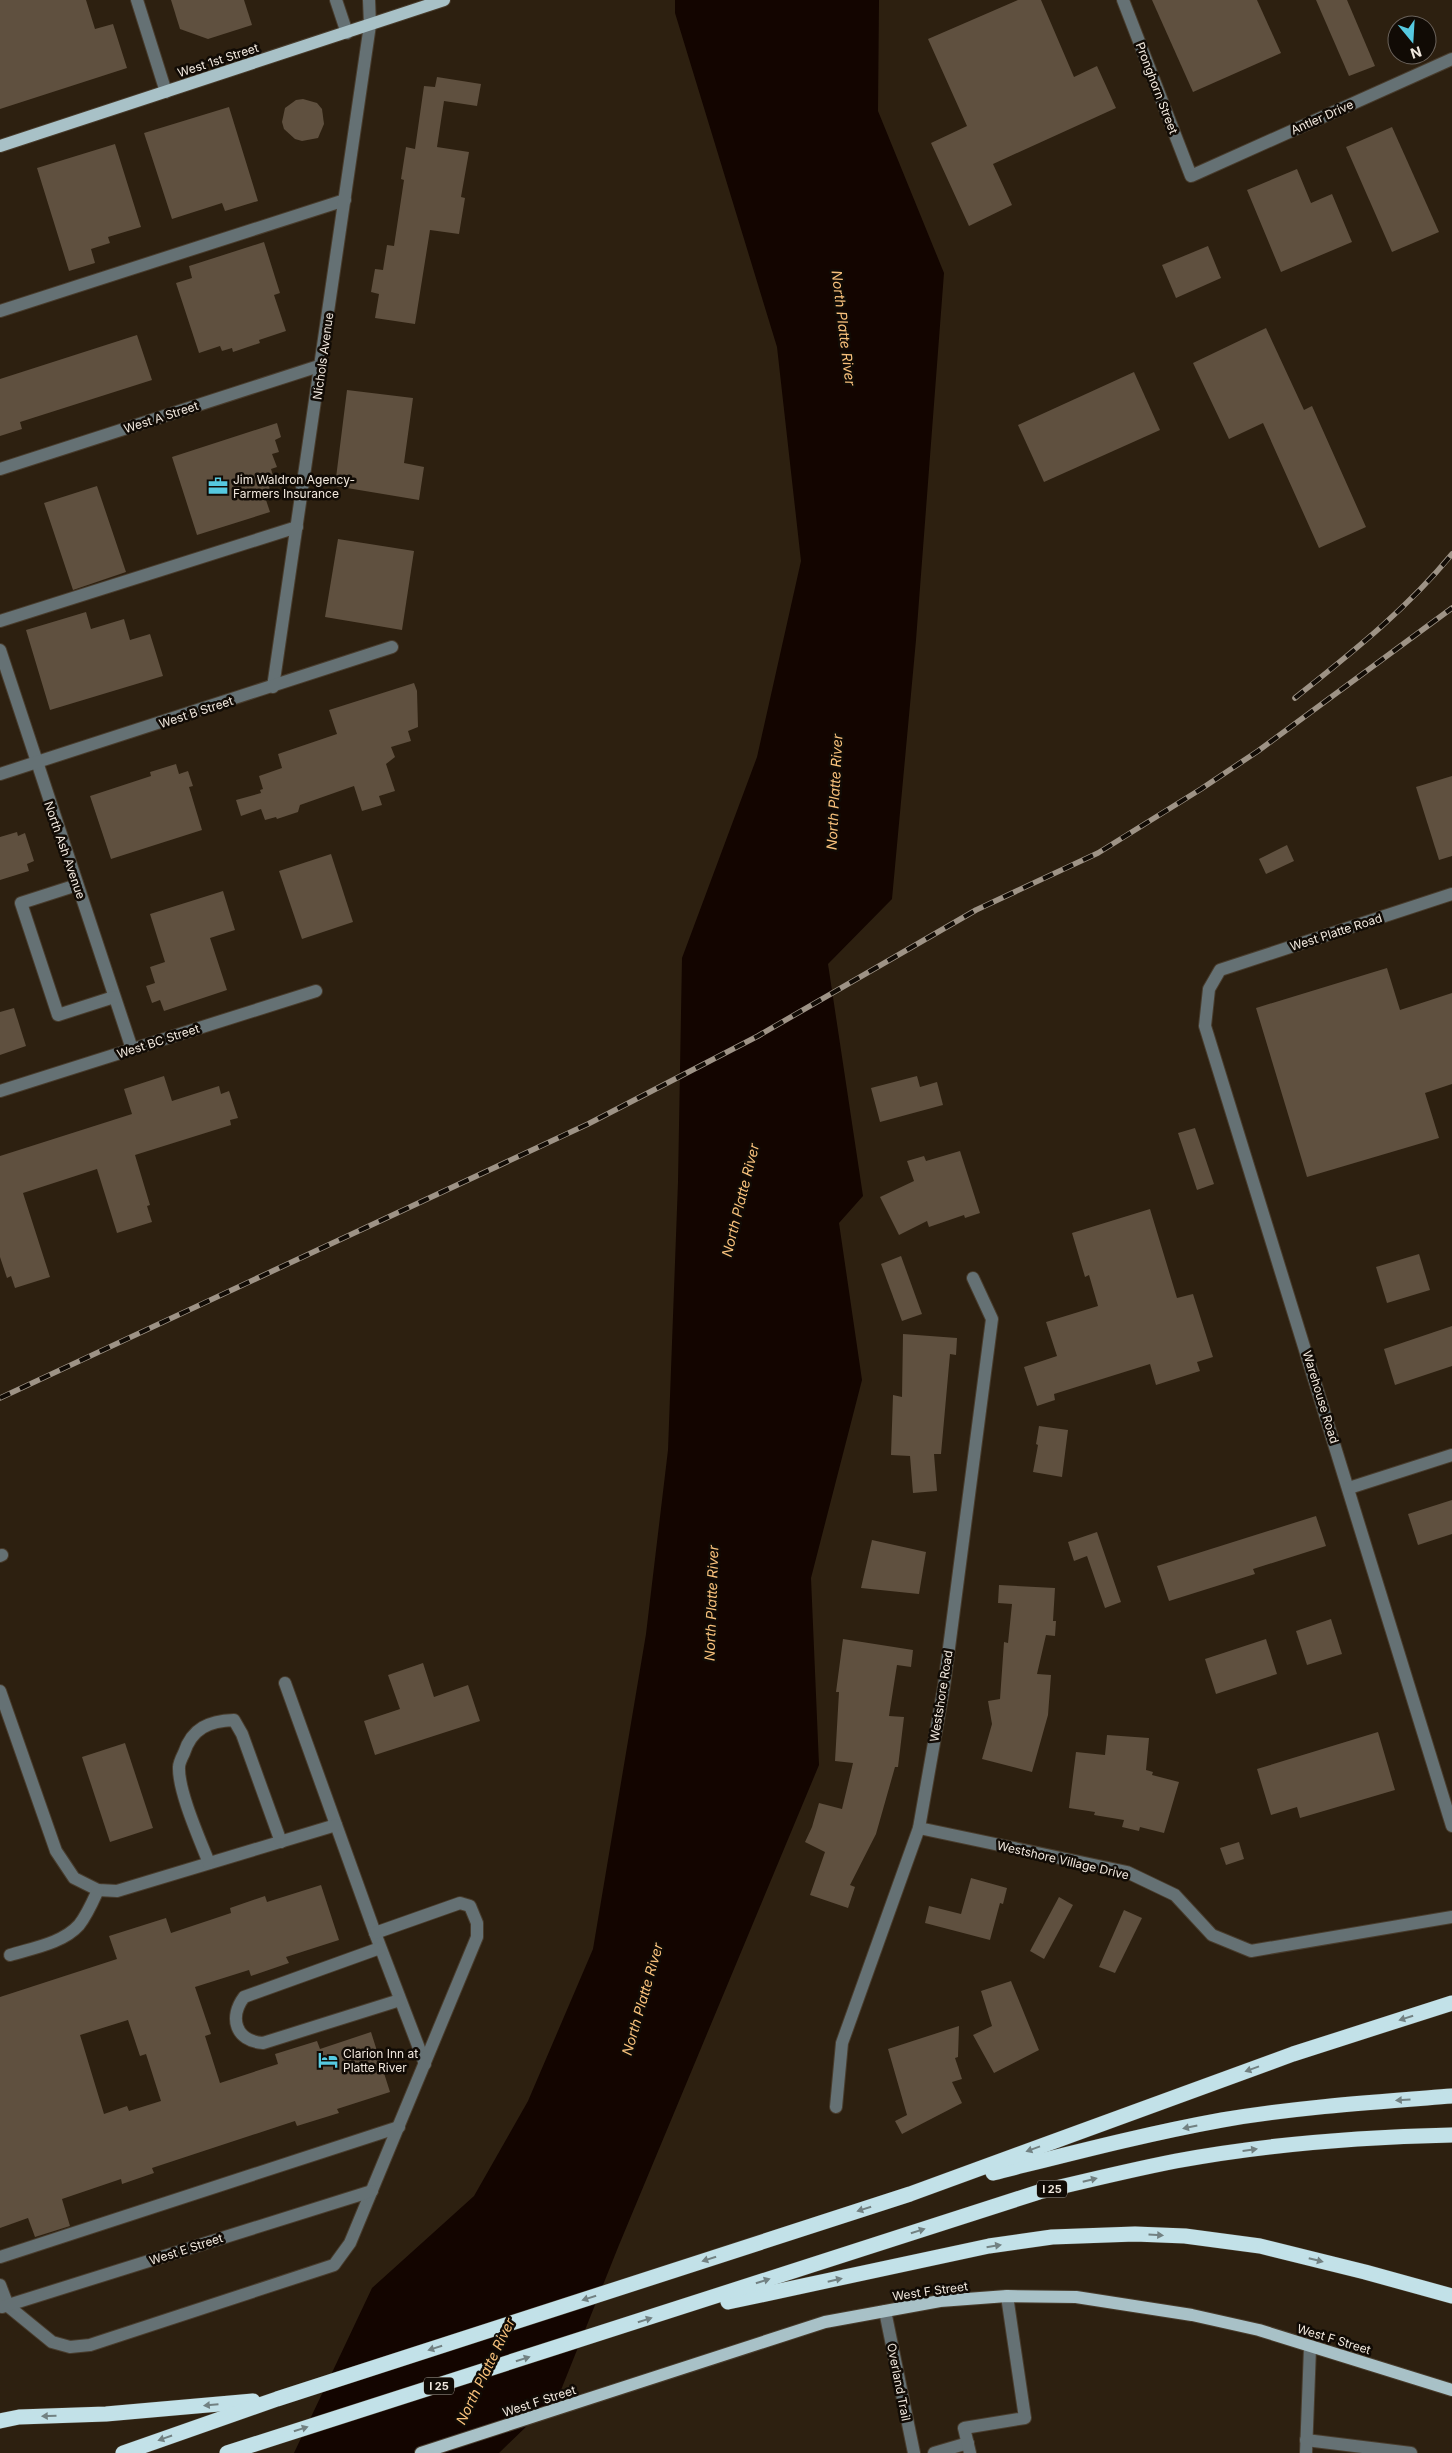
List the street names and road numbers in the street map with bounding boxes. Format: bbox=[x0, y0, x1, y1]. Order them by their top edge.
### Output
street label: West 1st Street bbox=[176, 40, 260, 80]
street label: Pronghorn Street bbox=[1133, 40, 1181, 136]
street label: Antler Drive bbox=[1288, 97, 1356, 137]
street label: Nichols Avenue bbox=[309, 311, 337, 401]
street label: West A Street bbox=[122, 398, 200, 436]
street label: West B Street bbox=[157, 693, 235, 731]
street label: North Ash Avenue bbox=[41, 799, 89, 901]
street label: West Platte Road bbox=[1288, 910, 1384, 954]
street label: West BC Street bbox=[115, 1021, 201, 1061]
street label: Warehouse Road bbox=[1300, 1349, 1342, 1445]
street label: Westshore Road bbox=[926, 1649, 956, 1743]
street label: Westshore Village Drive bbox=[996, 1838, 1130, 1882]
road number: I 25 bbox=[1037, 2180, 1067, 2198]
street label: West E Street bbox=[147, 2230, 225, 2268]
street label: West F Street bbox=[891, 2278, 969, 2304]
street label: West F Street bbox=[1295, 2321, 1373, 2357]
street label: Overland Trail bbox=[884, 2342, 914, 2422]
road number: I 25 bbox=[424, 2378, 454, 2394]
street label: West F Street bbox=[500, 2382, 578, 2420]

